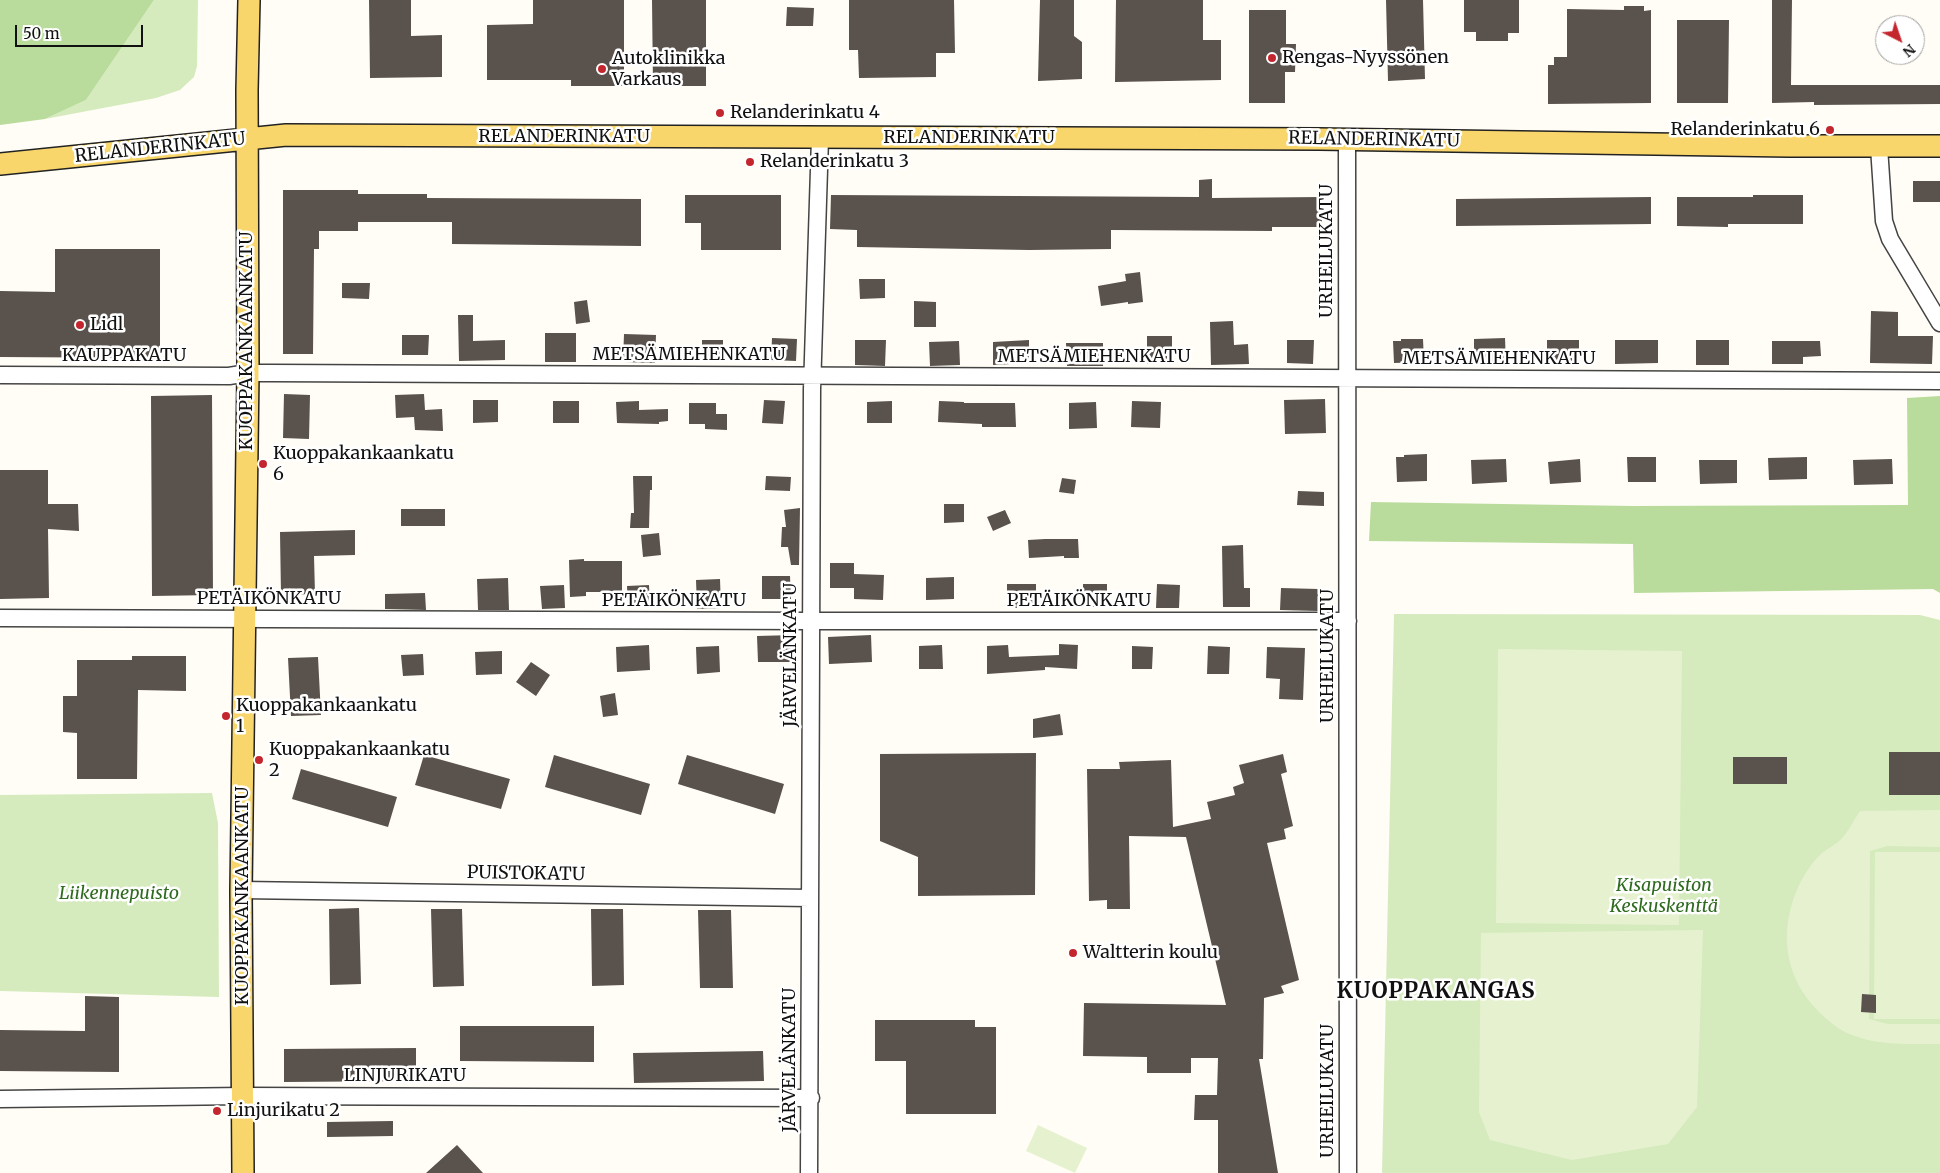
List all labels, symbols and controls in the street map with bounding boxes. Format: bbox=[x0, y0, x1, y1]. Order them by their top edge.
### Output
scale bar bbox=[18, 15, 145, 47]
north arrow bbox=[1875, 15, 1925, 65]
text: 50 m bbox=[23, 24, 60, 43]
text: N bbox=[1899, 40, 1919, 61]
place label: Rengas-Nyyssönen bbox=[1282, 47, 1449, 69]
place label: Autoklinikka Varkaus bbox=[612, 48, 725, 90]
marker: Rengas-Nyyssönen bbox=[1266, 52, 1278, 64]
marker: Autoklinikka Varkaus bbox=[596, 63, 608, 75]
place label: Relanderinkatu 4 bbox=[730, 102, 880, 124]
marker: Relanderinkatu 4 bbox=[714, 107, 726, 119]
place label: Relanderinkatu 6 bbox=[1670, 119, 1820, 141]
marker: Relanderinkatu 6 bbox=[1824, 124, 1836, 136]
street label: RELANDERINKATU bbox=[478, 126, 650, 148]
street label: RELANDERINKATU bbox=[883, 127, 1055, 149]
street label: RELANDERINKATU bbox=[73, 128, 247, 168]
street label: RELANDERINKATU bbox=[1288, 128, 1460, 152]
place label: Relanderinkatu 3 bbox=[760, 151, 909, 173]
marker: Relanderinkatu 3 bbox=[744, 156, 756, 168]
street label: URHEILUKATU bbox=[1316, 184, 1338, 318]
street label: KUOPPAKANKAANKATU bbox=[236, 232, 258, 450]
place label: Lidl bbox=[90, 314, 123, 336]
marker: Lidl bbox=[74, 319, 86, 331]
street label: METSÄMIEHENKATU bbox=[592, 344, 786, 366]
street label: KAUPPAKATU bbox=[62, 345, 186, 367]
street label: METSÄMIEHENKATU bbox=[997, 346, 1191, 368]
street label: METSÄMIEHENKATU bbox=[1402, 348, 1596, 370]
place label: Kuoppakankaankatu 6 bbox=[273, 443, 454, 486]
marker: Kuoppakankaankatu 6 bbox=[257, 458, 269, 470]
street label: JÄRVELÄNKATU bbox=[780, 583, 802, 727]
street label: PETÄIKÖNKATU bbox=[197, 588, 341, 610]
street label: URHEILUKATU bbox=[1317, 589, 1339, 723]
street label: PETÄIKÖNKATU bbox=[602, 590, 746, 612]
street label: PETÄIKÖNKATU bbox=[1007, 590, 1151, 612]
place label: Kuoppakankaankatu 1 bbox=[236, 695, 417, 738]
marker: Kuoppakankaankatu 1 bbox=[220, 710, 232, 722]
place label: Kuoppakankaankatu 2 bbox=[269, 739, 450, 782]
marker: Kuoppakankaankatu 2 bbox=[253, 754, 265, 766]
street label: KUOPPAKANKAANKATU bbox=[232, 787, 254, 1005]
street label: PUISTOKATU bbox=[467, 862, 585, 886]
park label: Kisapuiston Keskuskenttä bbox=[1610, 875, 1718, 918]
park label: Liikennepuisto bbox=[59, 883, 179, 905]
place label: Waltterin koulu bbox=[1083, 942, 1218, 964]
marker: Waltterin koulu bbox=[1067, 947, 1079, 959]
district label: KUOPPAKANGAS bbox=[1335, 979, 1537, 1005]
street label: JÄRVELÄNKATU bbox=[779, 988, 801, 1132]
street label: URHEILUKATU bbox=[1317, 1024, 1339, 1158]
street label: LINJURIKATU bbox=[344, 1065, 466, 1087]
place label: Linjurikatu 2 bbox=[227, 1100, 340, 1122]
marker: Linjurikatu 2 bbox=[211, 1105, 223, 1117]

